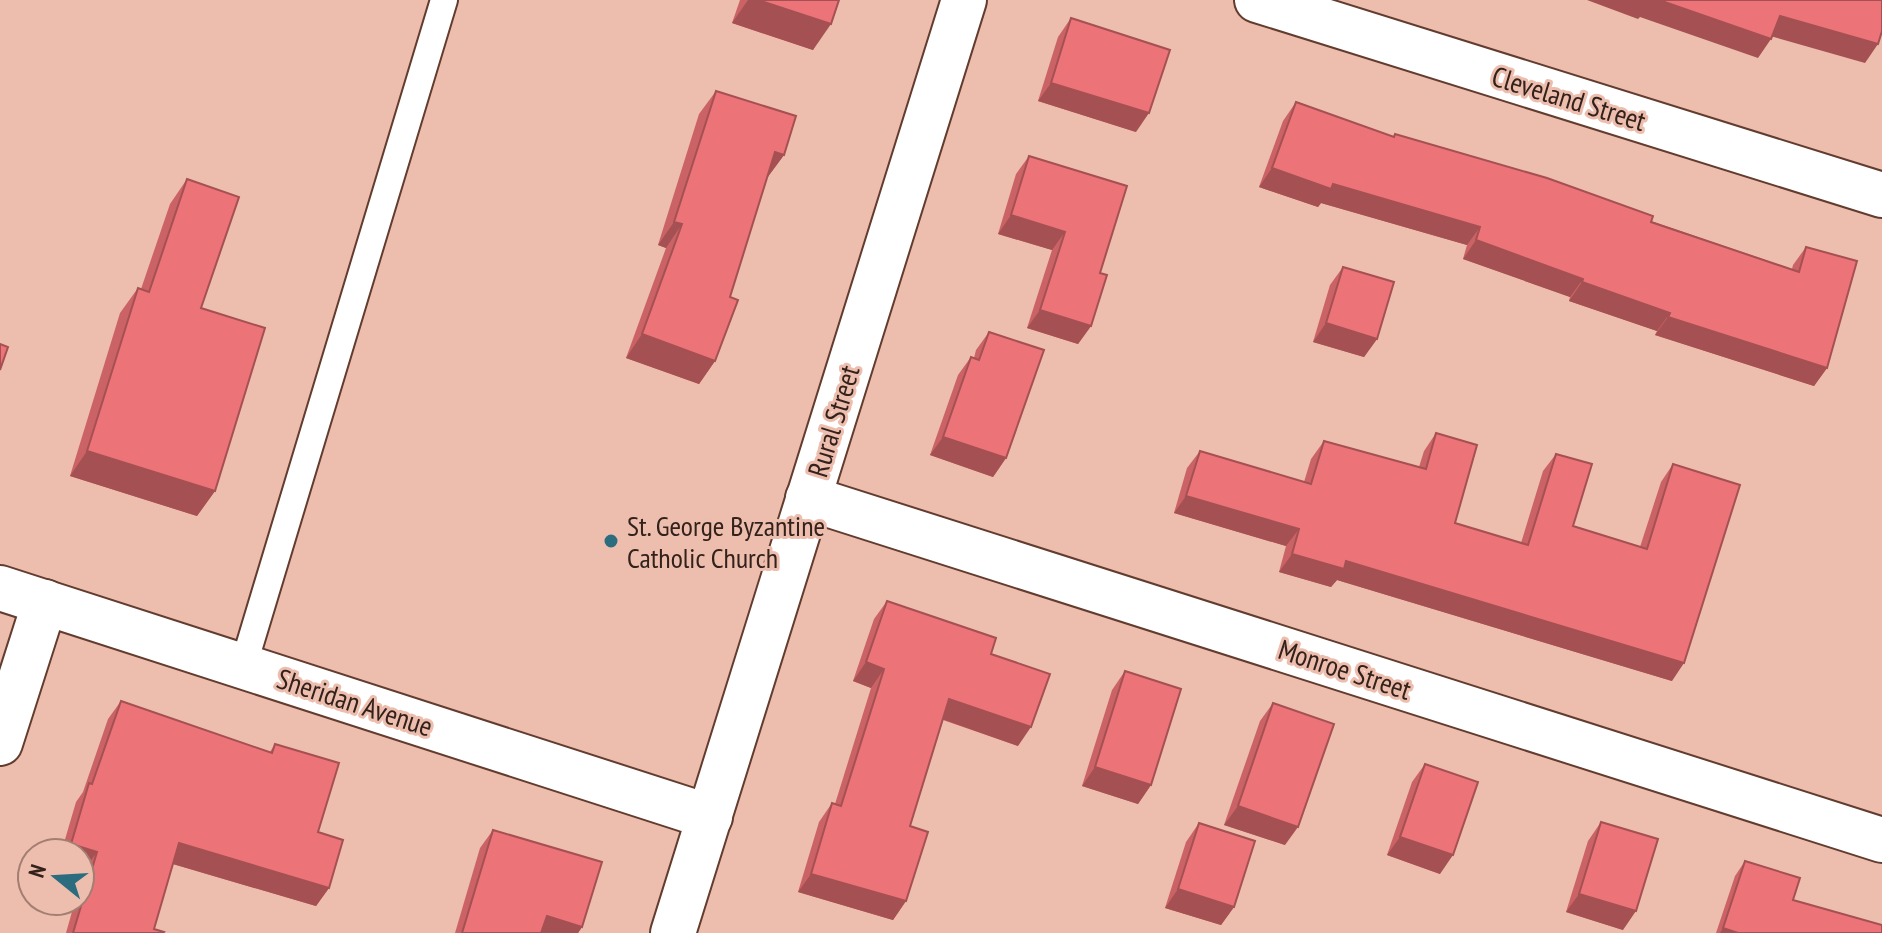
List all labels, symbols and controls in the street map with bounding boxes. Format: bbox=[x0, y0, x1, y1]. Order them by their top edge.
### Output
street label: Cleveland Street bbox=[1488, 57, 1651, 139]
street label: Rural Street bbox=[799, 360, 868, 481]
place label: St. George Byzantine Catholic Church bbox=[627, 507, 825, 576]
marker: St. George Byzantine Catholic Church bbox=[602, 532, 620, 550]
street label: Monroe Street bbox=[1274, 630, 1416, 708]
street label: Sheridan Avenue bbox=[273, 659, 437, 745]
north arrow bbox=[16, 837, 96, 917]
text: N bbox=[22, 861, 52, 881]

